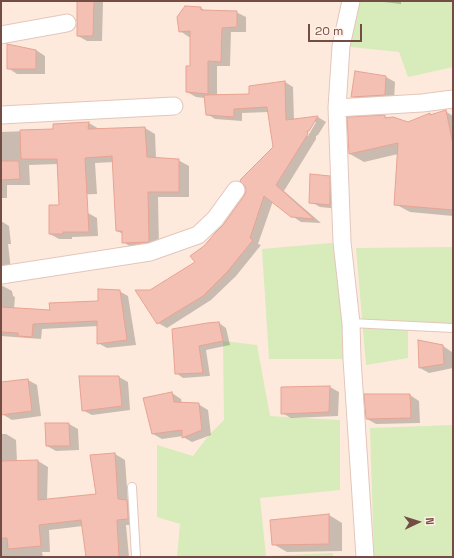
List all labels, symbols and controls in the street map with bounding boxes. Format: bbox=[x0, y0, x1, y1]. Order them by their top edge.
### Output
scale bar bbox=[310, 16, 364, 42]
text: 20 m bbox=[315, 23, 343, 39]
north arrow bbox=[398, 502, 438, 542]
text: N bbox=[423, 517, 437, 525]

